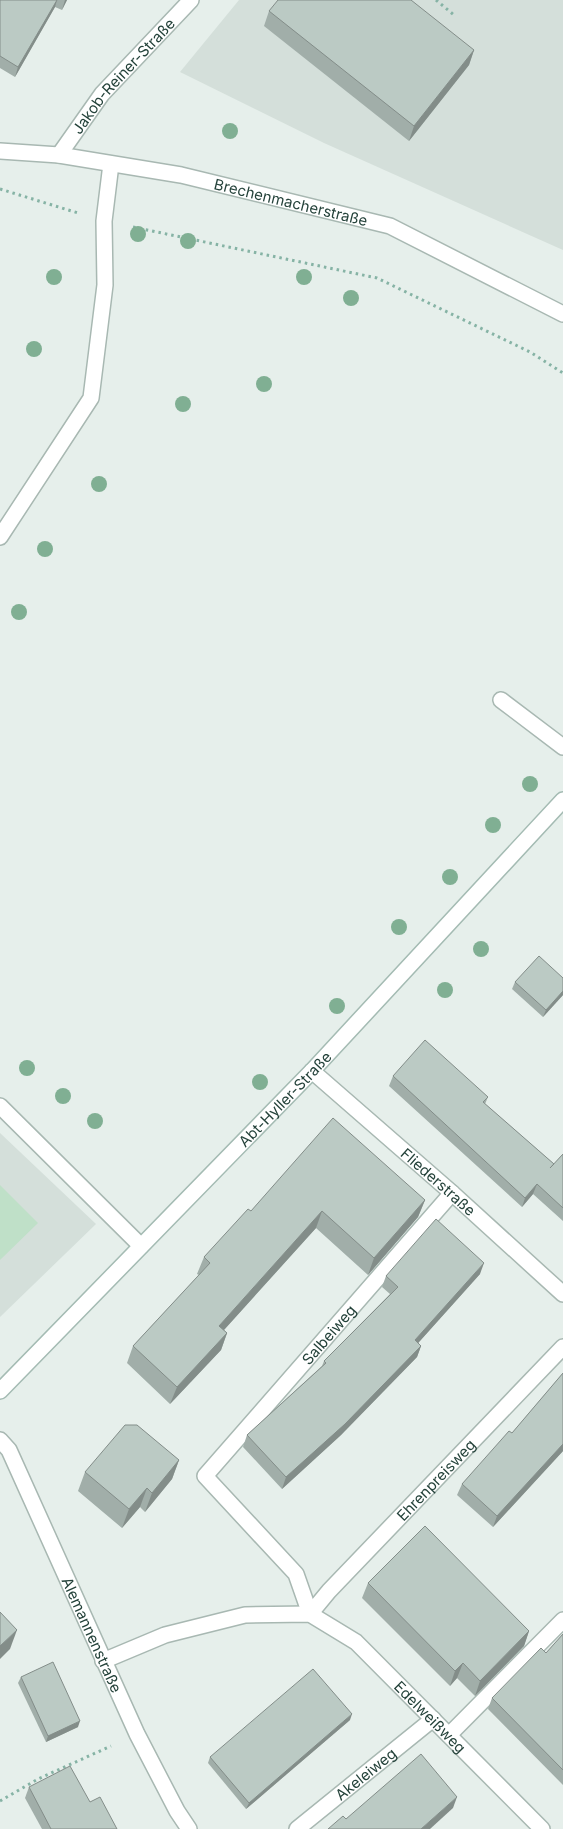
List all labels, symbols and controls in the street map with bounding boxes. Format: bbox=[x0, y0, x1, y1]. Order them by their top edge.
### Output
street label: Jakob-Reiner-Straße bbox=[67, 14, 179, 138]
street label: Brechenmacherstraße bbox=[212, 174, 370, 230]
street label: Abt-Hyller-Straße bbox=[234, 1047, 335, 1150]
street label: Fliederstraße bbox=[397, 1144, 480, 1220]
street label: Salbeiweg bbox=[297, 1301, 360, 1368]
street label: Ehrenpreisweg bbox=[392, 1435, 479, 1524]
street label: Alemannenstraße bbox=[58, 1574, 126, 1695]
street label: Edelweißweg bbox=[390, 1677, 470, 1757]
street label: Akeleiweg bbox=[331, 1743, 400, 1804]

